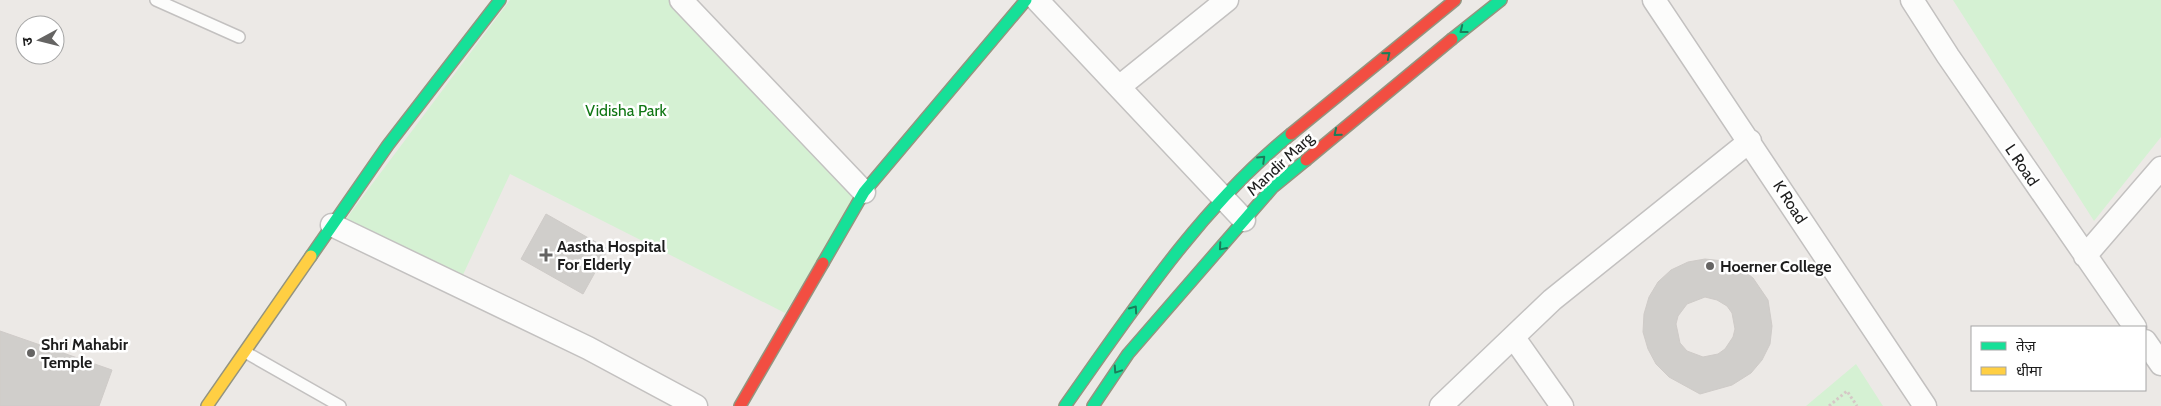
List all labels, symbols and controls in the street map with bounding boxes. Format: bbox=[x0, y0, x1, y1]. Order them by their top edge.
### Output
north arrow bbox=[15, 15, 65, 65]
one-way arrow bbox=[1459, 24, 1469, 33]
text: उ bbox=[18, 36, 37, 47]
one-way arrow bbox=[1381, 52, 1390, 61]
park label: Vidisha Park bbox=[585, 101, 668, 120]
street label: Mandir Marg bbox=[1243, 128, 1318, 200]
one-way arrow bbox=[1334, 128, 1343, 137]
street label: L Road bbox=[2001, 140, 2043, 190]
one-way arrow bbox=[1256, 156, 1265, 165]
street label: K Road bbox=[1769, 177, 1811, 227]
place label: Aastha Hospital For Elderly bbox=[557, 237, 666, 274]
one-way arrow bbox=[1218, 241, 1227, 250]
marker: Aastha Hospital For Elderly bbox=[539, 248, 553, 262]
place label: Hoerner College bbox=[1720, 257, 1832, 276]
marker: Hoerner College bbox=[1704, 260, 1716, 272]
one-way arrow bbox=[1128, 305, 1137, 315]
legend bbox=[1971, 326, 2146, 391]
place label: Shri Mahabir Temple bbox=[41, 335, 129, 372]
text: तेज़ bbox=[2016, 337, 2037, 355]
marker: Shri Mahabir Temple bbox=[25, 347, 37, 359]
text: धीमा bbox=[2016, 362, 2043, 380]
one-way arrow bbox=[1114, 365, 1123, 374]

